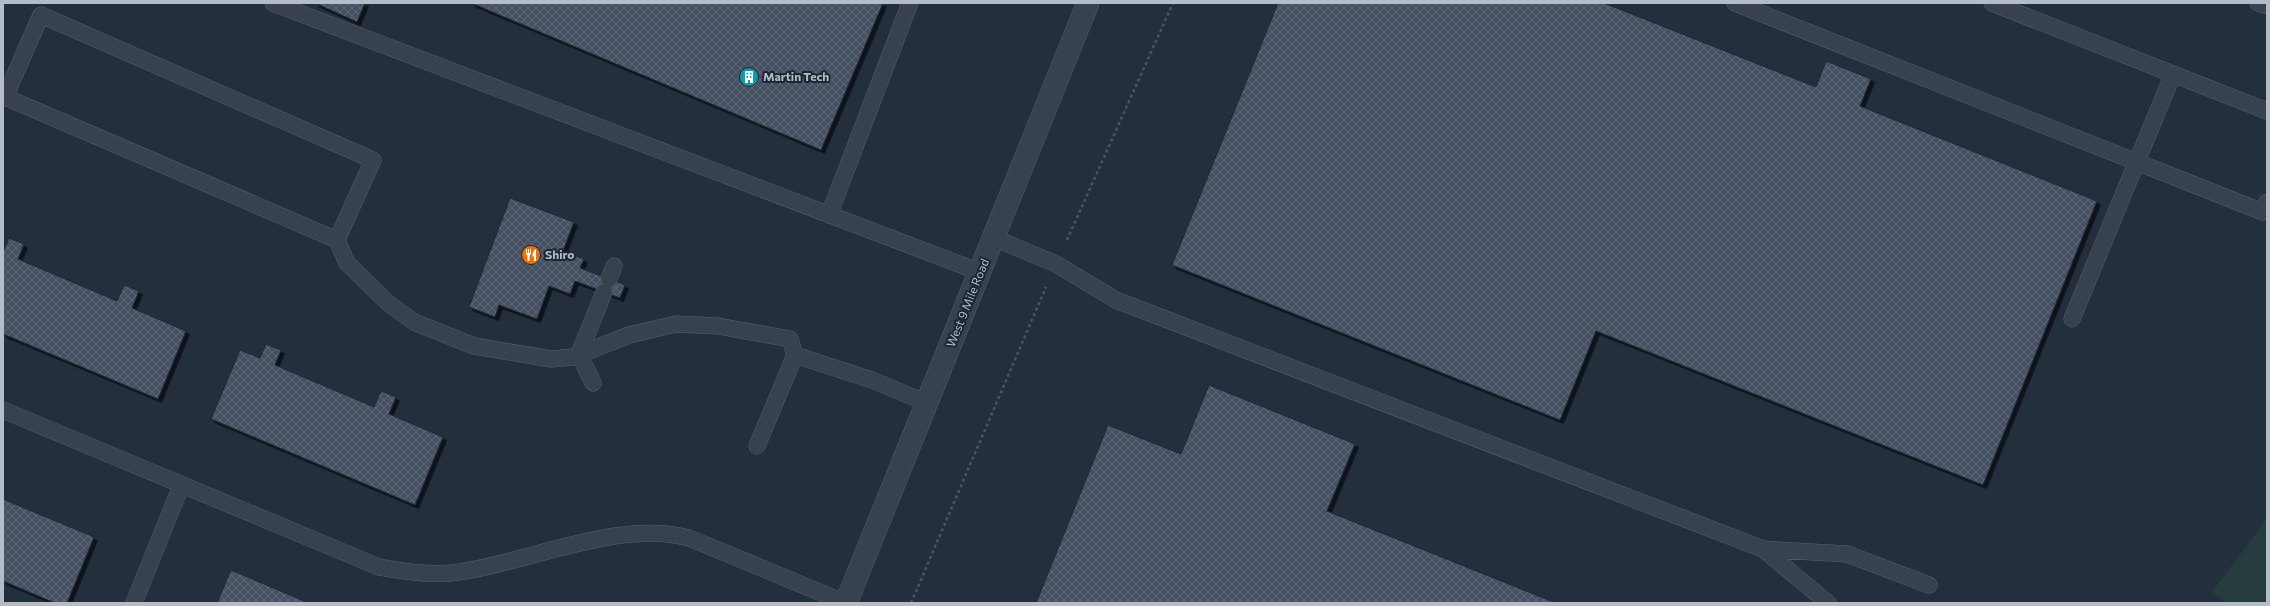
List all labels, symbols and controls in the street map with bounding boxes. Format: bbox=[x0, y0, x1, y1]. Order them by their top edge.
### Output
building icon: Martin Tech bbox=[738, 66, 760, 88]
place label: Martin Tech bbox=[763, 69, 829, 83]
restaurant icon: Shiro bbox=[520, 244, 542, 266]
place label: Shiro bbox=[545, 247, 574, 261]
street label: West 9 Mile Road bbox=[943, 256, 991, 349]

